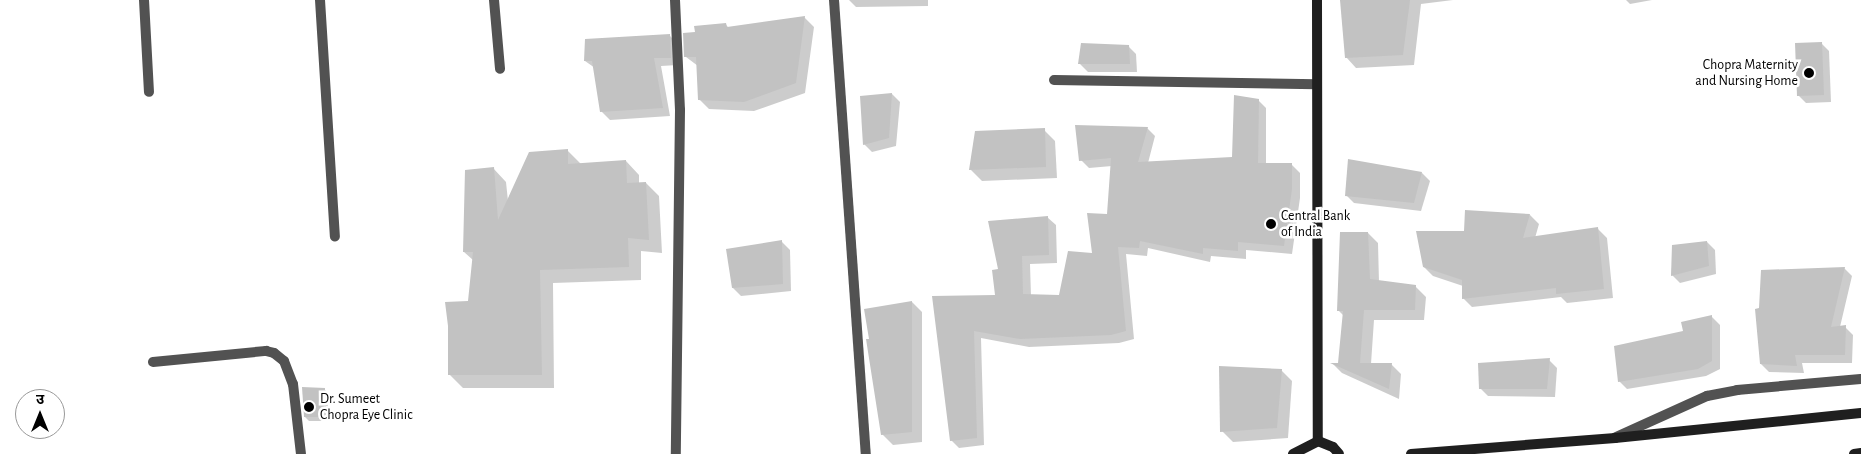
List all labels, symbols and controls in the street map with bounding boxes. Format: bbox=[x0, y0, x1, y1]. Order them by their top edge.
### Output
place label: Chopra Maternity and Nursing Home bbox=[1695, 57, 1798, 90]
marker: Chopra Maternity and Nursing Home bbox=[1802, 66, 1816, 80]
place label: Central Bank of India bbox=[1281, 208, 1350, 240]
marker: Central Bank of India bbox=[1265, 218, 1277, 230]
north arrow bbox=[15, 389, 65, 439]
place label: Dr. Sumeet Chopra Eye Clinic bbox=[320, 391, 413, 424]
text: उ bbox=[36, 393, 44, 407]
marker: Dr. Sumeet Chopra Eye Clinic bbox=[302, 400, 316, 414]

